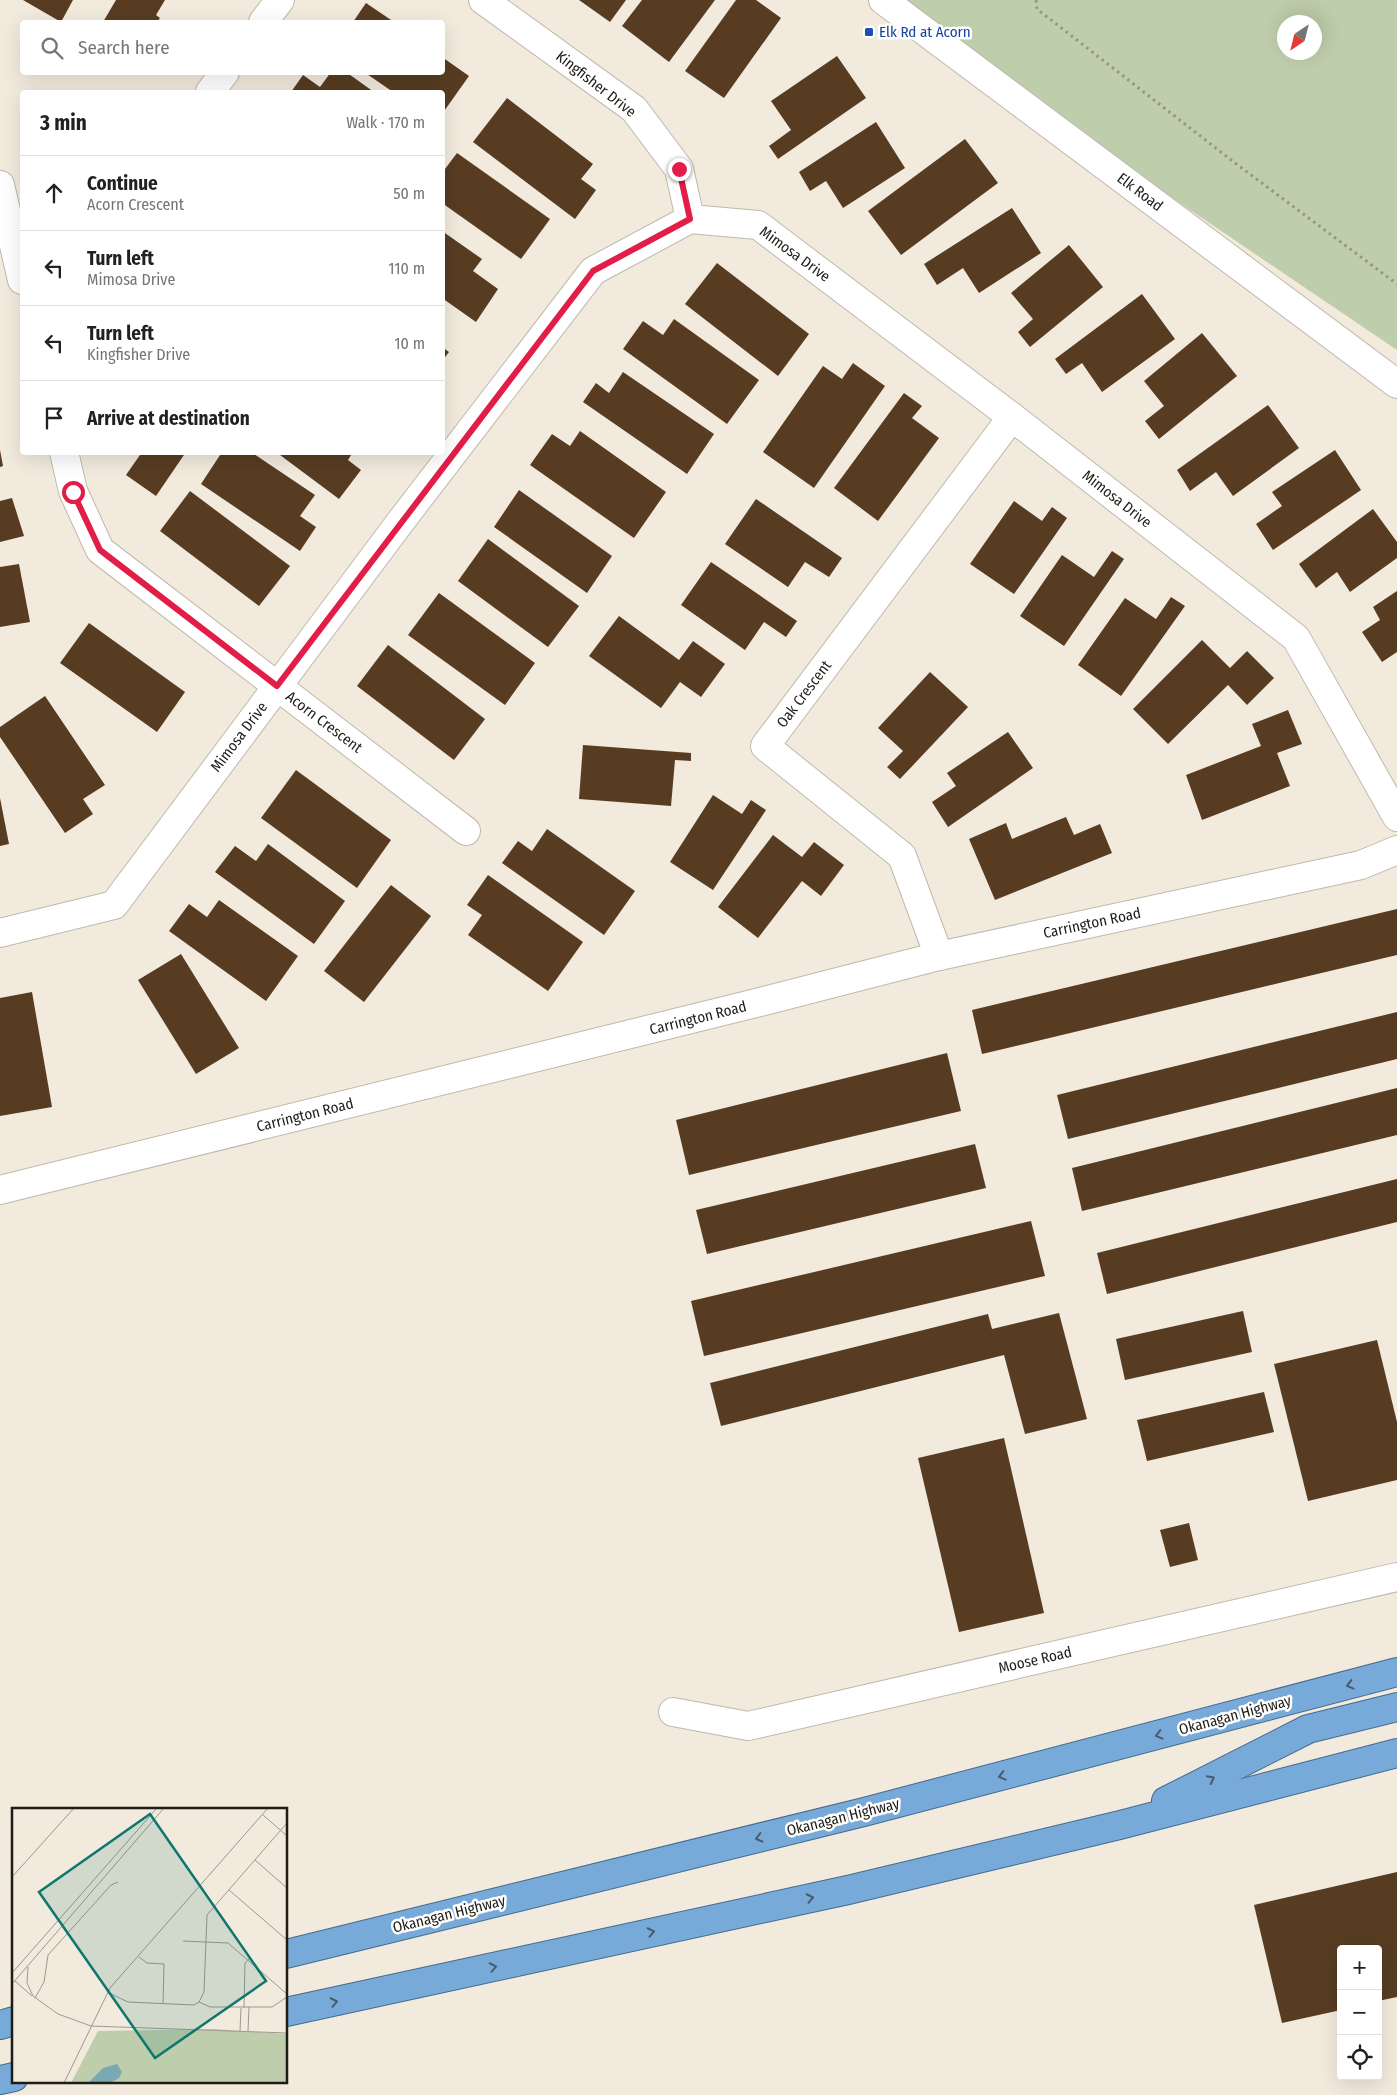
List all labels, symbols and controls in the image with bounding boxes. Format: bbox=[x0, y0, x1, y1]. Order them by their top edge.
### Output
north arrow bbox=[1277, 15, 1322, 60]
search box bbox=[20, 20, 445, 75]
place label: Elk Rd at Acorn bbox=[879, 23, 971, 41]
marker: Elk Rd at Acorn bbox=[863, 26, 875, 38]
icon: search bbox=[38, 34, 66, 62]
text: Search here bbox=[78, 36, 170, 59]
street label: Kingfisher Drive bbox=[552, 47, 640, 121]
text: 3 min bbox=[40, 110, 87, 136]
text: Walk · 170 m bbox=[346, 113, 425, 132]
route end bbox=[668, 158, 691, 181]
street label: Elk Road bbox=[1114, 169, 1166, 215]
text: Continue bbox=[87, 172, 158, 195]
icon: ahead bbox=[40, 179, 68, 207]
text: 50 m bbox=[393, 184, 425, 203]
text: Acorn Crescent bbox=[87, 195, 184, 214]
street label: Mimosa Drive bbox=[756, 222, 834, 286]
text: Turn left bbox=[87, 247, 154, 270]
icon: left bbox=[40, 254, 68, 282]
text: 110 m bbox=[388, 259, 425, 278]
text: Mimosa Drive bbox=[87, 270, 175, 289]
text: Turn left bbox=[87, 322, 154, 345]
icon: left bbox=[40, 329, 68, 357]
text: 10 m bbox=[394, 334, 425, 353]
text: Kingfisher Drive bbox=[87, 345, 190, 364]
icon: arrive bbox=[40, 404, 68, 432]
text: Arrive at destination bbox=[87, 407, 250, 430]
street label: Mimosa Drive bbox=[1079, 466, 1155, 532]
route start bbox=[62, 481, 85, 504]
street label: Oak Crescent bbox=[773, 657, 835, 731]
street label: Acorn Crescent bbox=[282, 687, 366, 757]
street label: Mimosa Drive bbox=[207, 699, 271, 775]
street label: Carrington Road bbox=[1042, 904, 1142, 942]
street label: Carrington Road bbox=[648, 997, 748, 1039]
street label: Carrington Road bbox=[255, 1094, 355, 1136]
street label: Moose Road bbox=[996, 1643, 1074, 1677]
one-way arrow bbox=[1345, 1679, 1354, 1690]
street label: Okanagan Highway bbox=[1177, 1691, 1293, 1739]
one-way arrow bbox=[1154, 1729, 1163, 1740]
one-way arrow bbox=[997, 1770, 1006, 1781]
one-way arrow bbox=[1205, 1775, 1214, 1785]
street label: Okanagan Highway bbox=[785, 1794, 901, 1840]
inset map bbox=[12, 1808, 288, 2082]
one-way arrow bbox=[755, 1832, 764, 1843]
street label: Okanagan Highway bbox=[391, 1891, 507, 1937]
one-way arrow bbox=[806, 1893, 815, 1904]
one-way arrow bbox=[647, 1928, 656, 1938]
map controls bbox=[1337, 1945, 1382, 2080]
button: + bbox=[1337, 1945, 1382, 1990]
one-way arrow bbox=[488, 1962, 497, 1973]
button: − bbox=[1337, 1990, 1382, 2035]
one-way arrow bbox=[329, 1997, 338, 2008]
button: locate bbox=[1337, 2035, 1382, 2080]

